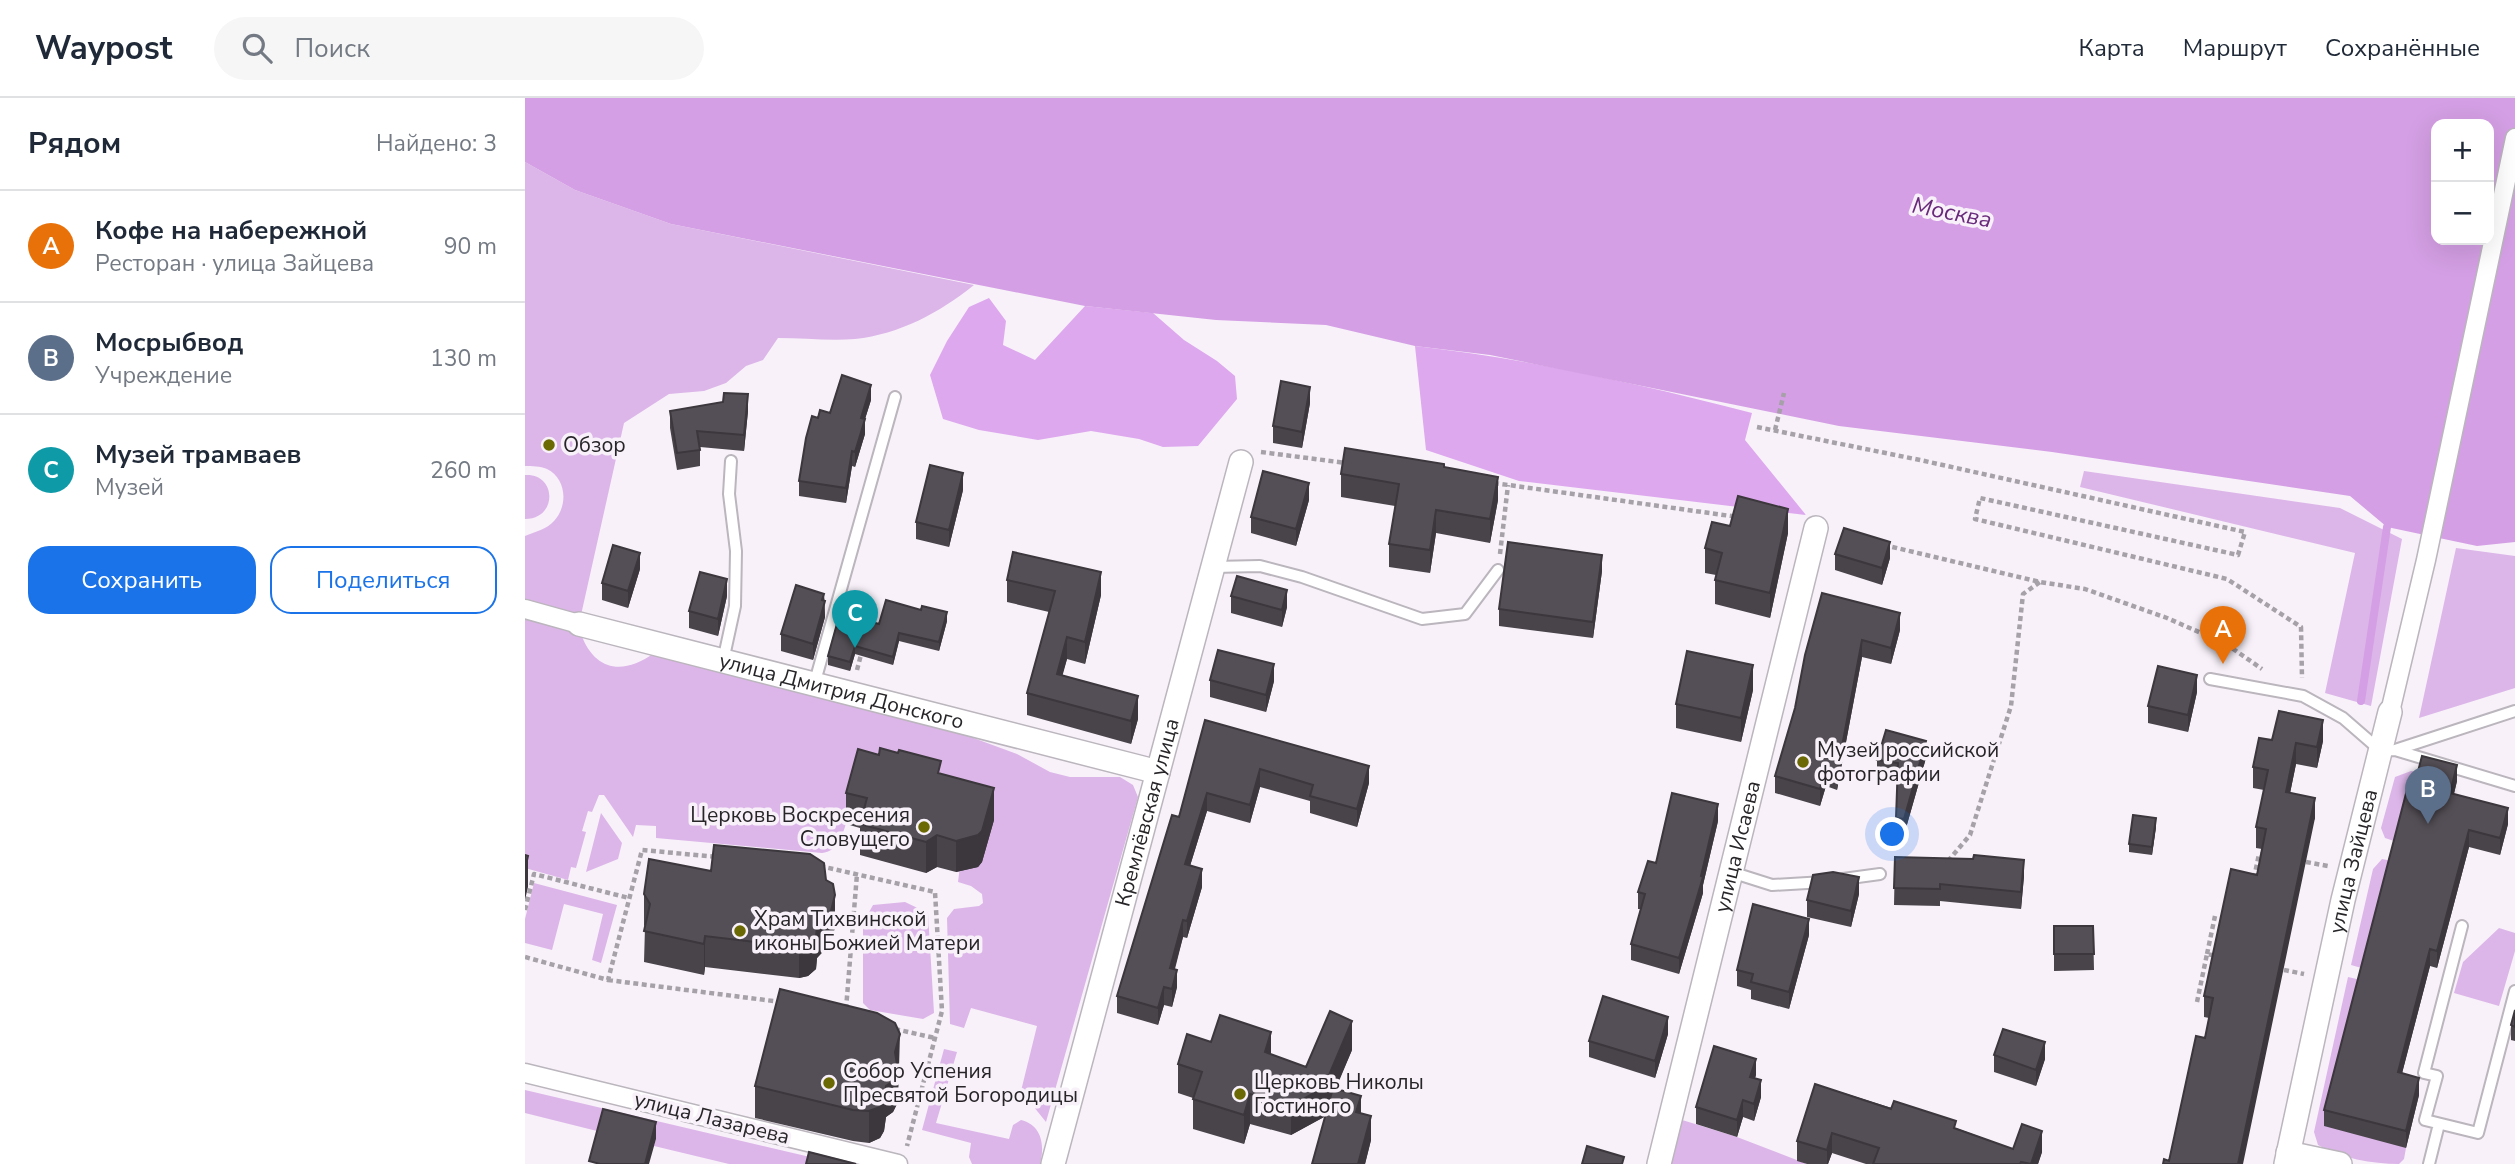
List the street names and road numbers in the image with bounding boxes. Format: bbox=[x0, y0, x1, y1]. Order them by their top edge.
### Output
street label: улица Дмитрия Донского bbox=[716, 646, 967, 736]
street label: Кремлёвская улица bbox=[1109, 715, 1186, 910]
street label: улица Исаева bbox=[1708, 778, 1767, 915]
street label: улица Зайцева bbox=[2322, 786, 2384, 936]
street label: улица Лазарева bbox=[631, 1085, 793, 1151]

